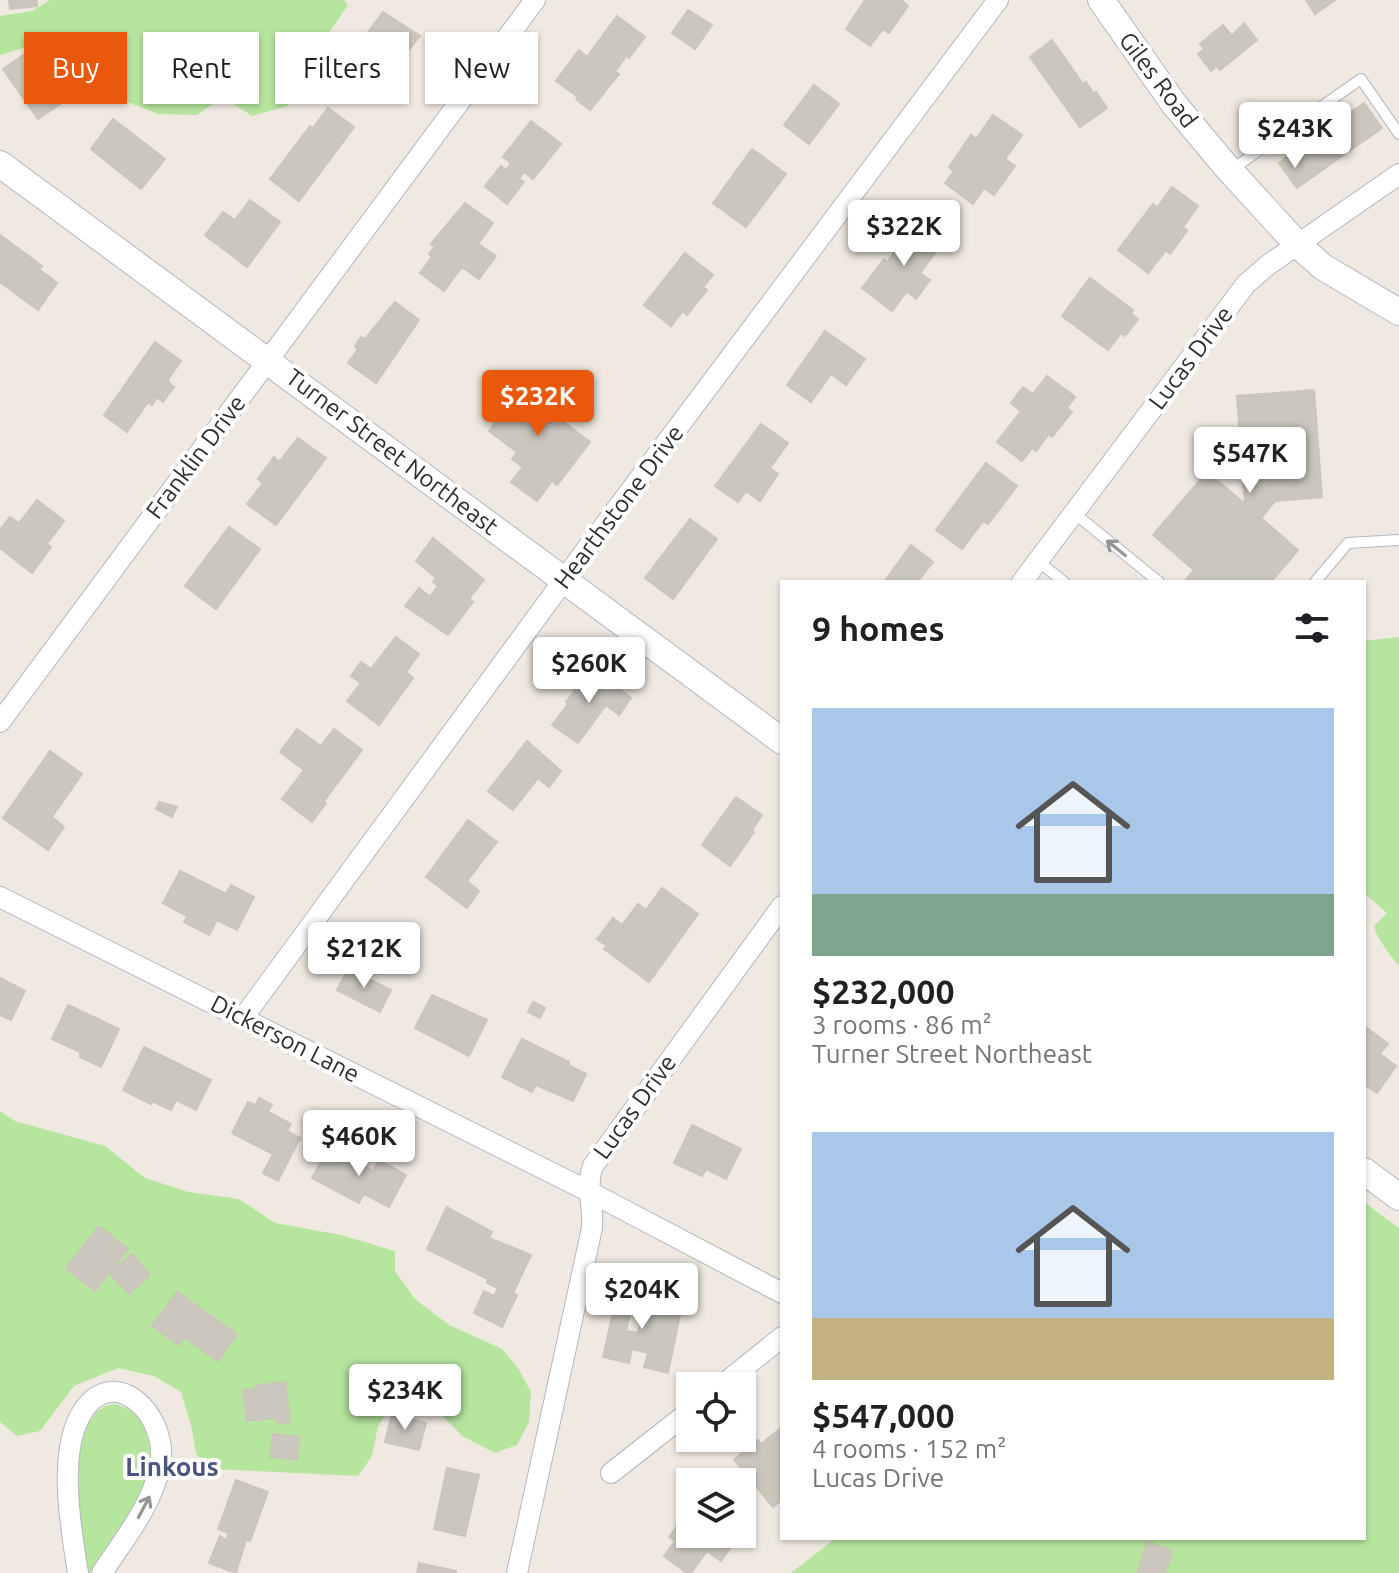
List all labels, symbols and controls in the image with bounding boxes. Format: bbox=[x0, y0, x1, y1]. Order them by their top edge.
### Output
street label: Giles Road bbox=[1114, 27, 1203, 133]
chip: Buy bbox=[24, 32, 127, 104]
chip: Rent bbox=[143, 32, 259, 104]
chip: Filters bbox=[275, 32, 409, 104]
chip: New bbox=[425, 32, 538, 104]
pin: $243K bbox=[1239, 102, 1351, 170]
text: $243K bbox=[1257, 113, 1333, 142]
pin: $322K bbox=[848, 200, 960, 268]
text: $322K bbox=[866, 211, 942, 240]
street label: Lucas Drive bbox=[1143, 301, 1238, 415]
street label: Turner Street Northeast bbox=[281, 363, 504, 540]
pin: $232K bbox=[482, 370, 594, 438]
text: $232K bbox=[500, 381, 576, 410]
street label: Franklin Drive bbox=[140, 390, 251, 524]
street label: Hearthstone Drive bbox=[548, 420, 689, 594]
pin: $547K bbox=[1194, 427, 1306, 495]
text: $547K bbox=[1212, 438, 1288, 467]
one-way arrow bbox=[1106, 539, 1127, 556]
icon: filters bbox=[1290, 606, 1334, 650]
text: 9 homes bbox=[812, 609, 945, 647]
pin: $260K bbox=[533, 637, 645, 705]
text: $260K bbox=[551, 648, 627, 677]
icon: home bbox=[1001, 760, 1145, 904]
pin: $212K bbox=[308, 922, 420, 990]
text: $212K bbox=[326, 933, 402, 962]
text: $232,000 bbox=[812, 972, 955, 1010]
street label: Dickerson Lane bbox=[206, 989, 364, 1088]
text: 3 rooms · 86 m² bbox=[812, 1010, 992, 1039]
text: Turner Street Northeast bbox=[812, 1039, 1092, 1068]
street label: Lucas Drive bbox=[588, 1049, 681, 1164]
pin: $460K bbox=[303, 1110, 415, 1178]
text: $460K bbox=[321, 1121, 397, 1150]
icon: home bbox=[1001, 1184, 1145, 1328]
pin: $204K bbox=[586, 1263, 698, 1331]
text: $204K bbox=[604, 1274, 680, 1303]
pin: $234K bbox=[349, 1364, 461, 1432]
map controls bbox=[676, 1372, 756, 1548]
button: locate bbox=[676, 1372, 756, 1452]
text: $234K bbox=[367, 1375, 443, 1404]
text: $547,000 bbox=[812, 1396, 955, 1434]
text: 4 rooms · 152 m² bbox=[812, 1434, 1007, 1463]
district label: Linkous bbox=[125, 1452, 219, 1481]
text: Lucas Drive bbox=[812, 1463, 944, 1492]
button: layers bbox=[676, 1468, 756, 1548]
one-way arrow bbox=[136, 1496, 152, 1519]

